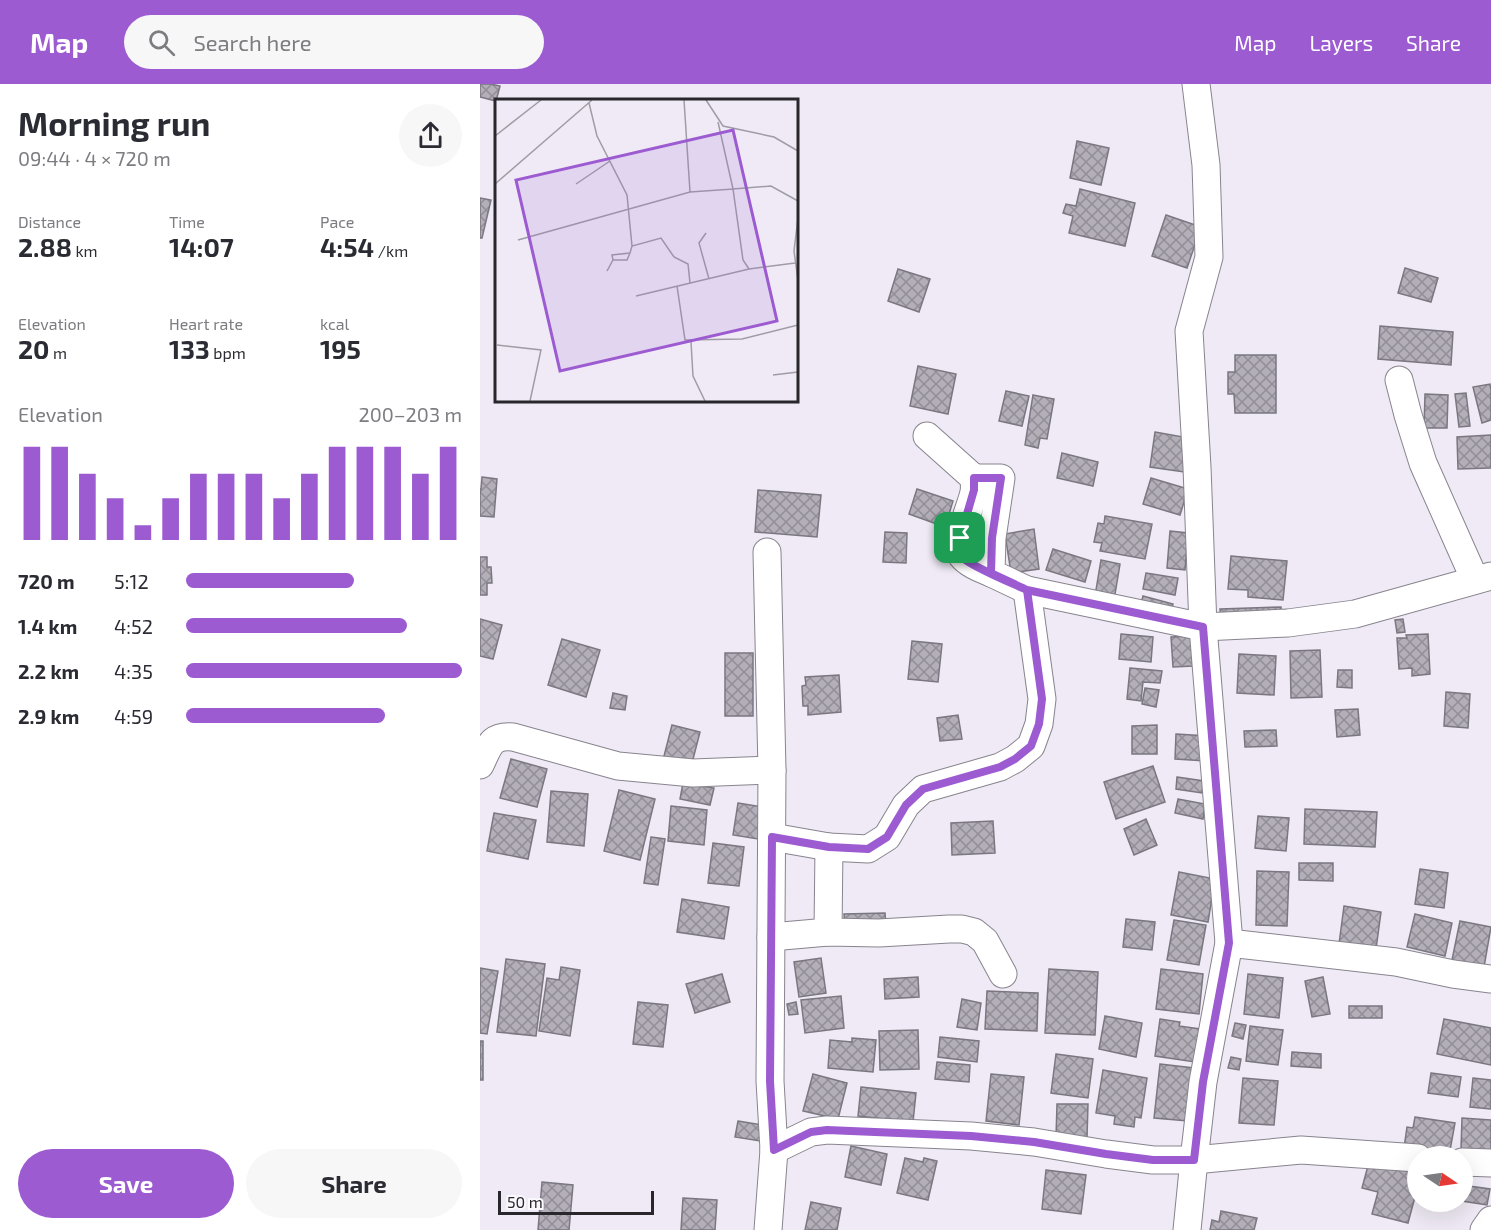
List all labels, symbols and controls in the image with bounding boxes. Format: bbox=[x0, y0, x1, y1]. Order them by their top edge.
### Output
search box bbox=[124, 15, 544, 69]
text: Map bbox=[30, 25, 88, 59]
icon: search bbox=[145, 26, 178, 59]
text: Search here bbox=[193, 29, 312, 55]
text: Map bbox=[1234, 30, 1276, 55]
text: Layers bbox=[1309, 30, 1373, 55]
text: Share bbox=[1406, 30, 1461, 55]
inset map bbox=[495, 99, 798, 402]
text: Morning run bbox=[18, 103, 210, 143]
button: share bbox=[399, 104, 462, 167]
text: 09:44 · 4 × 720 m bbox=[18, 146, 171, 170]
text: Distance bbox=[18, 212, 81, 231]
text: Time bbox=[169, 212, 205, 231]
text: Pace bbox=[320, 212, 354, 231]
text: 2.88 bbox=[18, 231, 72, 262]
text: 14:07 bbox=[169, 231, 234, 262]
text: 4:54 bbox=[320, 231, 374, 262]
text: km bbox=[72, 241, 98, 260]
text: /km bbox=[374, 241, 408, 260]
text: Elevation bbox=[18, 314, 86, 333]
text: Heart rate bbox=[169, 314, 243, 333]
text: kcal bbox=[320, 314, 349, 333]
text: 20 bbox=[18, 333, 50, 364]
text: 133 bbox=[169, 333, 210, 364]
text: 195 bbox=[320, 333, 361, 364]
text: m bbox=[50, 343, 67, 362]
text: bpm bbox=[210, 343, 246, 362]
text: Elevation bbox=[18, 402, 103, 426]
text: 200–203 m bbox=[358, 402, 462, 426]
pin bbox=[934, 512, 985, 563]
icon: arrive bbox=[943, 521, 976, 554]
text: 720 m bbox=[18, 569, 75, 593]
text: 5:12 bbox=[114, 569, 149, 593]
text: 1.4 km bbox=[18, 614, 77, 638]
text: 4:52 bbox=[114, 614, 153, 638]
text: 2.2 km bbox=[18, 659, 79, 683]
text: 4:35 bbox=[114, 659, 153, 683]
text: 2.9 km bbox=[18, 704, 79, 728]
text: 4:59 bbox=[114, 704, 153, 728]
north arrow bbox=[1407, 1146, 1473, 1212]
map controls bbox=[1407, 1146, 1473, 1212]
button: Save bbox=[18, 1149, 234, 1218]
button: Share bbox=[246, 1149, 462, 1218]
scale bar bbox=[498, 1188, 654, 1216]
text: 50 m bbox=[507, 1192, 543, 1211]

